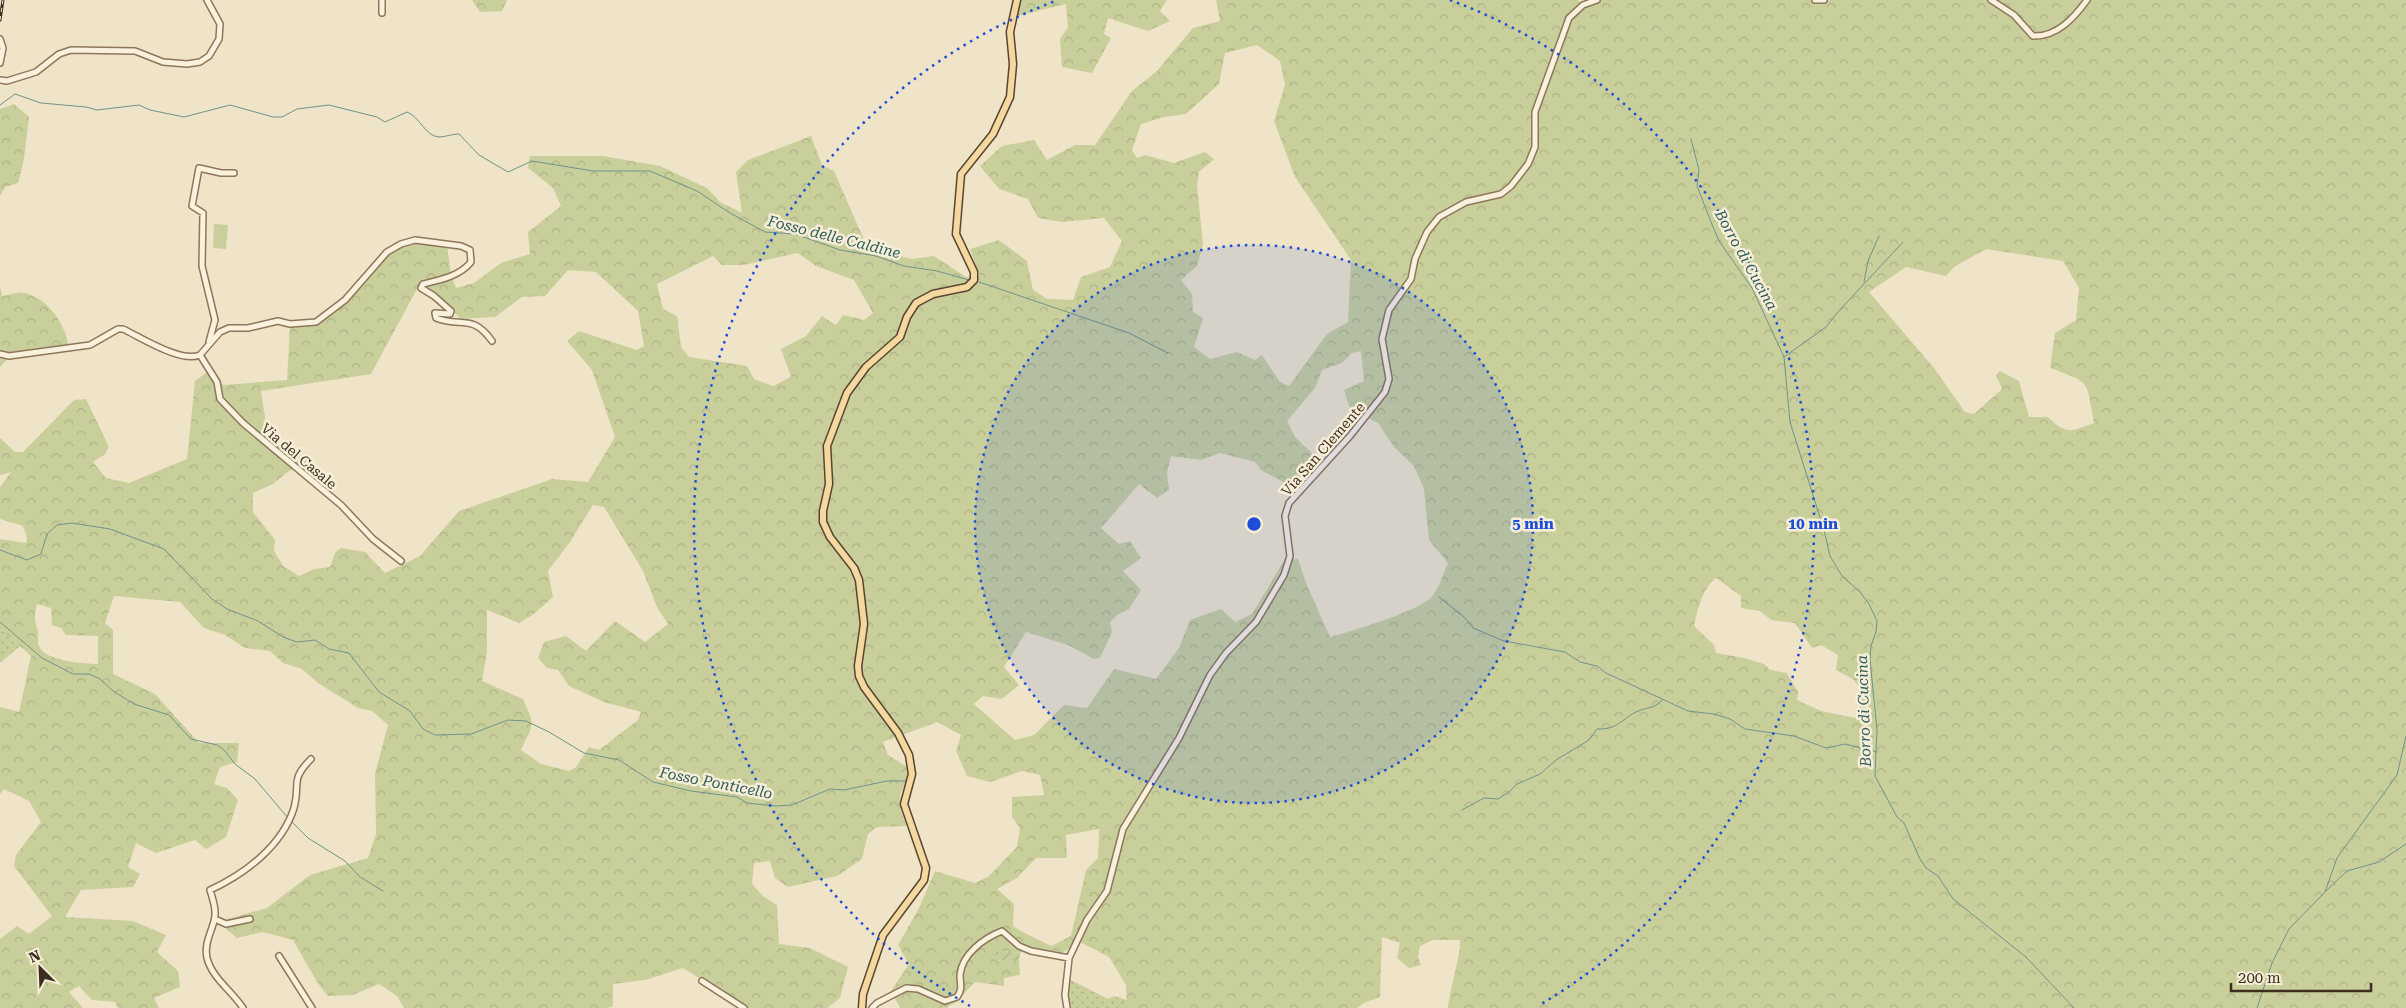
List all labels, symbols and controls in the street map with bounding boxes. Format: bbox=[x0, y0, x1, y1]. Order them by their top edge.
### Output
water label: Borro di Cucina bbox=[1710, 206, 1781, 313]
water label: Fosso delle Caldine bbox=[765, 212, 903, 262]
street label: Via San Clemente bbox=[1278, 399, 1368, 499]
street label: Via del Casale bbox=[258, 420, 340, 492]
centre of rings bbox=[1245, 515, 1263, 533]
text: 5 min bbox=[1512, 515, 1554, 533]
text: 10 min bbox=[1788, 515, 1838, 533]
water label: Borro di Cucina bbox=[1853, 655, 1875, 768]
water label: Fosso Ponticello bbox=[657, 763, 774, 803]
north arrow bbox=[15, 943, 65, 993]
text: N bbox=[27, 947, 43, 966]
scale bar bbox=[2231, 960, 2371, 992]
text: 200 m bbox=[2238, 969, 2281, 987]

